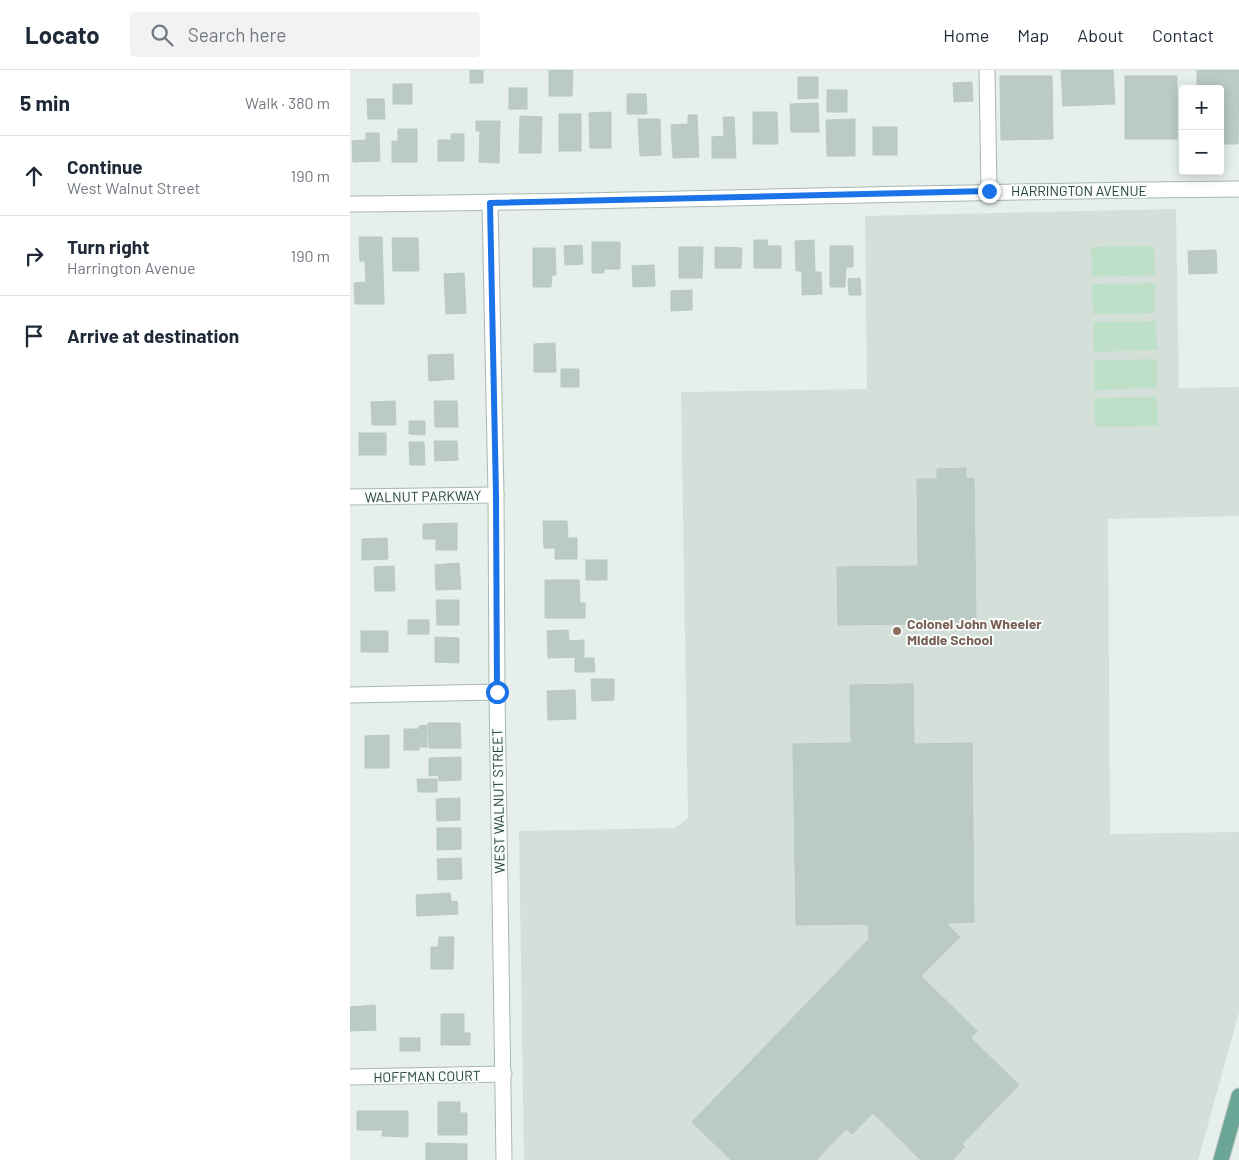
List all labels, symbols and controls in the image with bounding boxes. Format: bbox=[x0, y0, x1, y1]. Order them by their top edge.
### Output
search box bbox=[130, 12, 480, 57]
text: Locato bbox=[25, 20, 100, 49]
icon: search bbox=[148, 21, 176, 49]
text: Search here bbox=[188, 23, 286, 46]
text: Home bbox=[943, 24, 989, 46]
text: Map bbox=[1017, 24, 1049, 46]
text: About bbox=[1077, 24, 1124, 46]
text: Contact bbox=[1152, 24, 1214, 46]
map controls bbox=[1179, 85, 1224, 175]
button: + bbox=[1179, 85, 1224, 130]
text: 5 min bbox=[20, 90, 70, 115]
text: Walk · 380 m bbox=[245, 93, 330, 112]
button: − bbox=[1179, 130, 1224, 175]
text: Continue bbox=[67, 155, 143, 178]
icon: ahead bbox=[20, 162, 48, 190]
text: 190 m bbox=[291, 166, 330, 185]
text: West Walnut Street bbox=[67, 178, 200, 197]
route end bbox=[978, 180, 1001, 203]
street label: HARRINGTON AVENUE bbox=[1011, 182, 1147, 199]
text: Turn right bbox=[67, 235, 149, 258]
icon: right bbox=[20, 242, 48, 270]
text: 190 m bbox=[291, 246, 330, 265]
text: Harrington Avenue bbox=[67, 258, 196, 277]
icon: arrive bbox=[20, 322, 48, 350]
text: Arrive at destination bbox=[67, 324, 239, 347]
street label: WALNUT PARKWAY bbox=[364, 486, 482, 506]
place label: Colonel John Wheeler Middle School bbox=[907, 615, 1042, 648]
marker: Colonel John Wheeler Middle School bbox=[891, 625, 903, 637]
route start bbox=[486, 681, 509, 704]
street label: WEST WALNUT STREET bbox=[488, 728, 508, 874]
street label: HOFFMAN COURT bbox=[373, 1067, 481, 1085]

